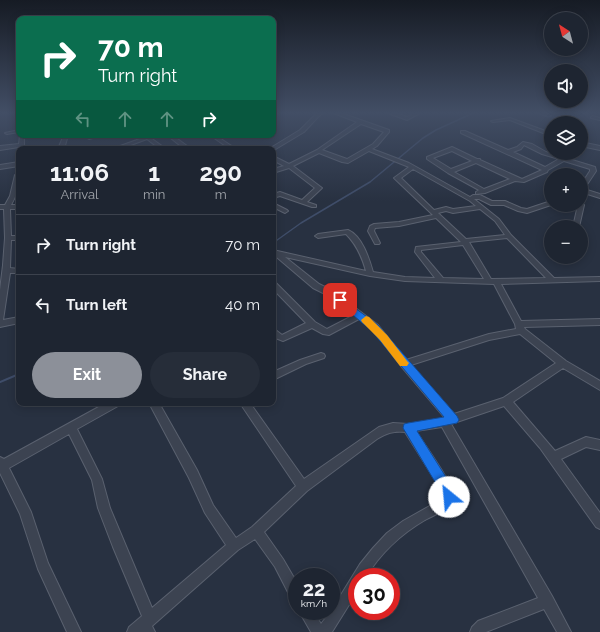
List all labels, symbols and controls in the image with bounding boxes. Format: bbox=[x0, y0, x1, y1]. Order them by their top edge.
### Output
north arrow bbox=[544, 12, 588, 56]
map controls bbox=[544, 12, 588, 264]
text: 70 m bbox=[98, 31, 164, 64]
icon: right bbox=[32, 32, 84, 84]
button: sound bbox=[544, 64, 588, 108]
text: Turn right bbox=[98, 65, 177, 86]
icon: left bbox=[72, 108, 94, 130]
icon: ahead bbox=[114, 108, 136, 130]
icon: ahead bbox=[156, 108, 178, 130]
icon: right bbox=[198, 108, 220, 130]
button: layers bbox=[544, 116, 588, 160]
text: 11:06 bbox=[50, 158, 109, 187]
text: 1 bbox=[148, 158, 160, 187]
text: 290 bbox=[200, 158, 242, 187]
button: + bbox=[544, 168, 588, 212]
text: Arrival bbox=[60, 187, 99, 202]
text: min bbox=[143, 187, 165, 202]
text: m bbox=[215, 187, 227, 202]
button: − bbox=[544, 220, 588, 264]
icon: right bbox=[32, 234, 54, 256]
text: Turn right bbox=[66, 236, 136, 254]
text: 70 m bbox=[225, 236, 260, 254]
pin bbox=[323, 283, 357, 317]
icon: arrive bbox=[329, 289, 351, 311]
icon: left bbox=[32, 294, 54, 316]
text: Turn left bbox=[66, 296, 127, 314]
text: 40 m bbox=[225, 296, 260, 314]
button: Exit bbox=[32, 352, 142, 398]
button: Share bbox=[150, 352, 260, 398]
position arrow bbox=[428, 476, 470, 518]
speed limit sign: 30 bbox=[348, 568, 400, 620]
text: 22 bbox=[303, 577, 325, 601]
text: km/h bbox=[301, 598, 327, 609]

